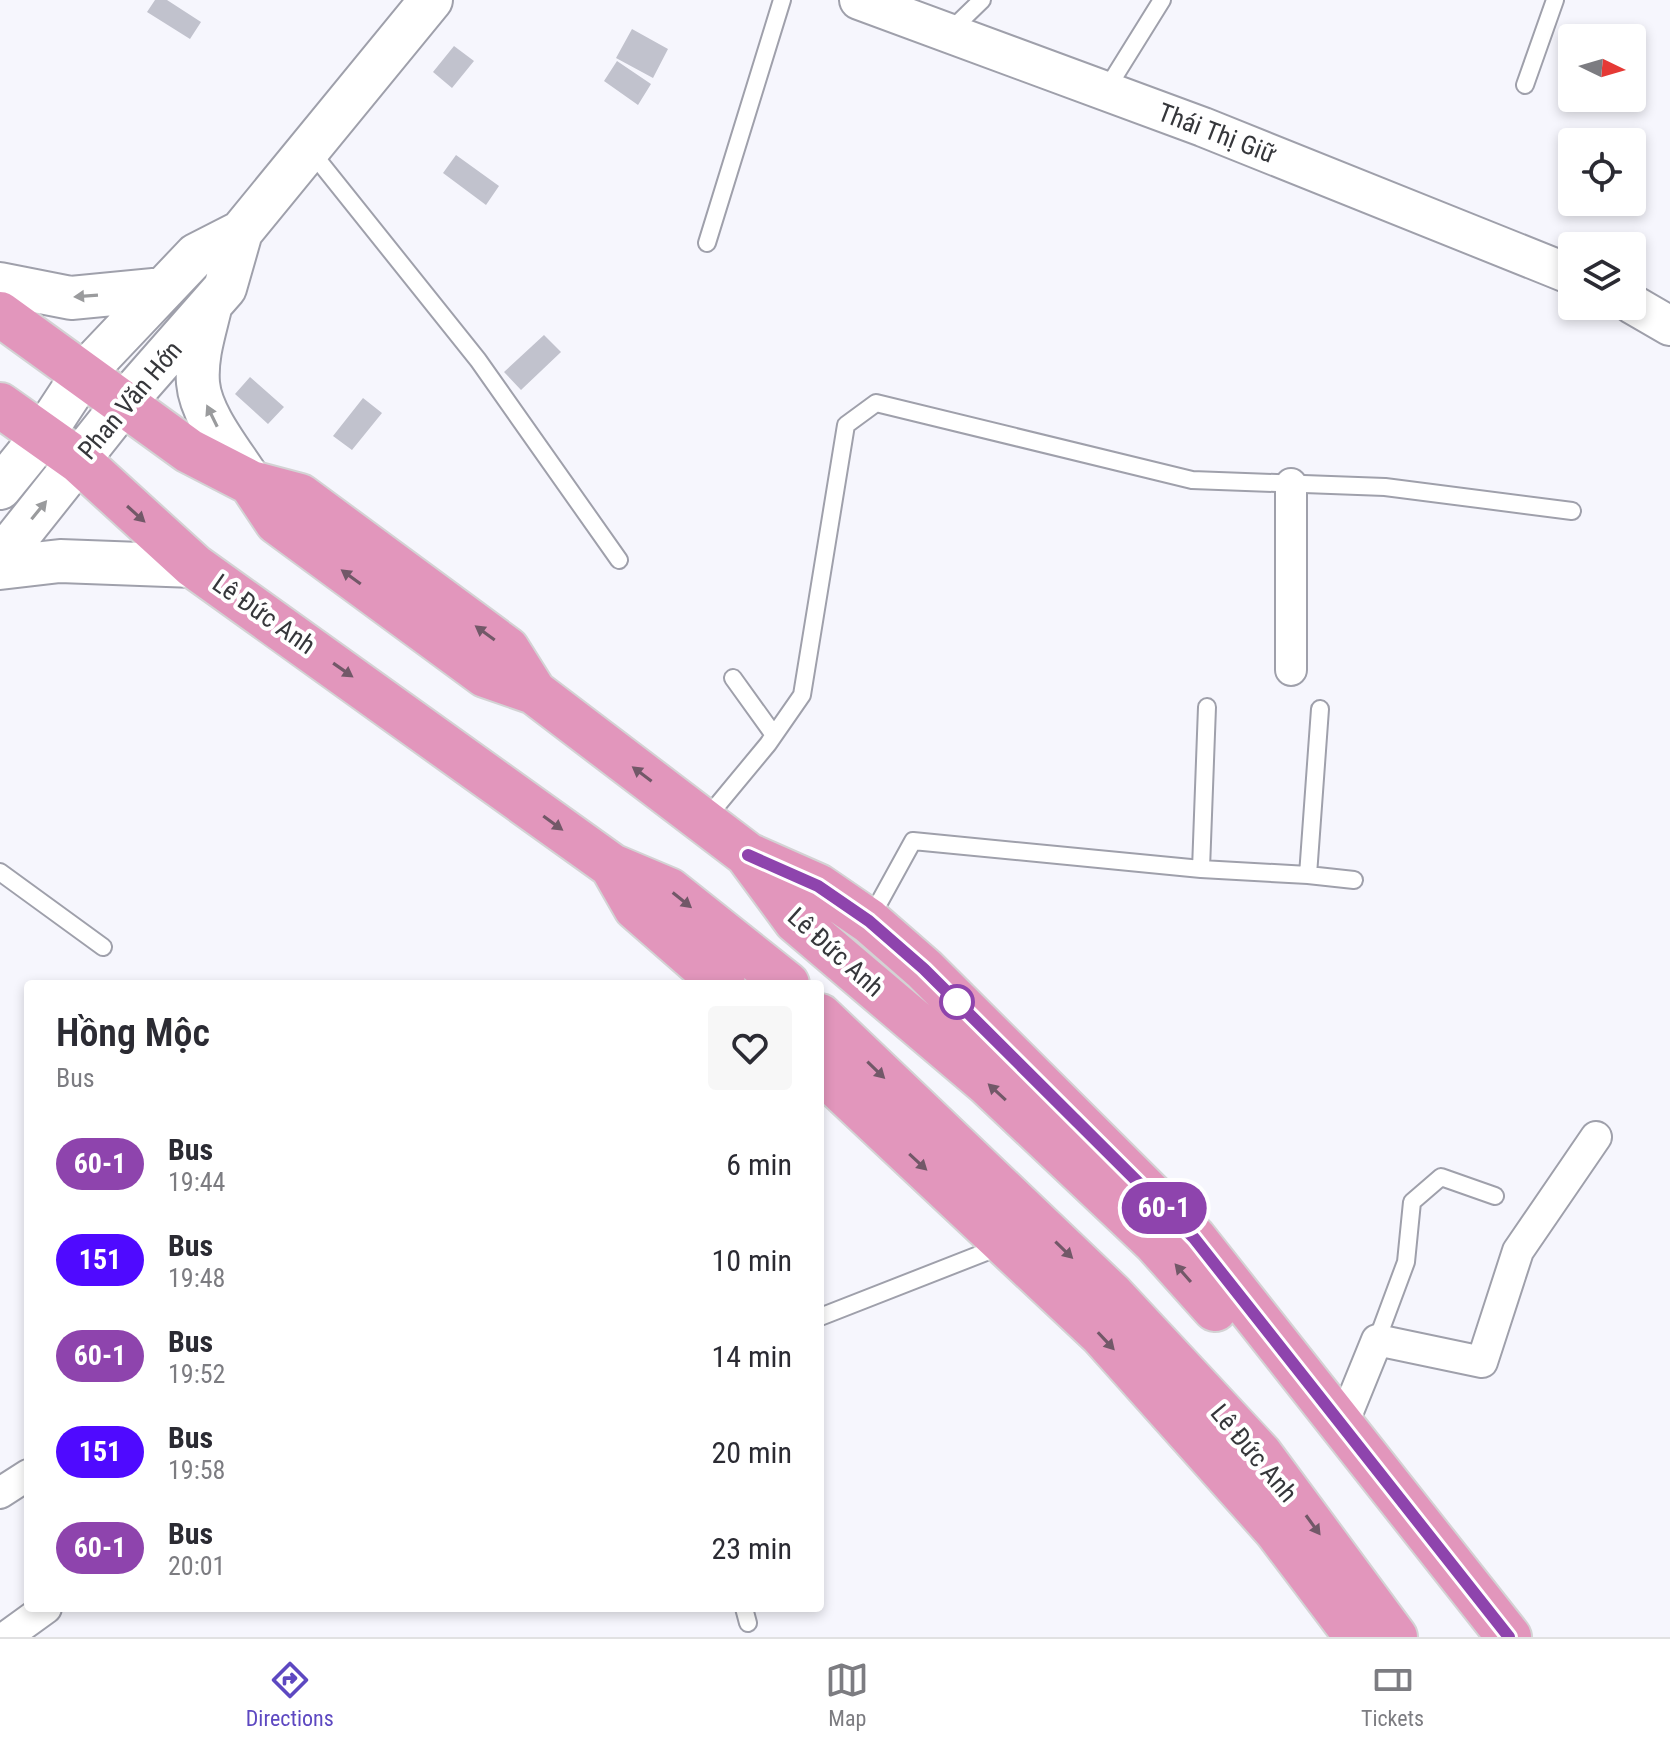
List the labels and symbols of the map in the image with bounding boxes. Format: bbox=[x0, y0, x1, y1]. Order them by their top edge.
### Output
north arrow bbox=[1558, 24, 1646, 112]
street label: Thái Thị Giữ bbox=[1154, 97, 1281, 169]
one-way arrow bbox=[73, 290, 98, 303]
street label: Phan Văn Hớn bbox=[72, 335, 188, 465]
one-way arrow bbox=[205, 405, 218, 428]
one-way arrow bbox=[30, 500, 46, 520]
one-way arrow bbox=[127, 504, 146, 522]
street label: Lê Đức Anh bbox=[207, 568, 321, 660]
one-way arrow bbox=[341, 569, 362, 585]
one-way arrow bbox=[475, 625, 495, 641]
one-way arrow bbox=[333, 662, 354, 677]
one-way arrow bbox=[632, 766, 652, 782]
one-way arrow bbox=[543, 815, 564, 831]
one-way arrow bbox=[671, 891, 692, 908]
street label: Lê Đức Anh bbox=[782, 901, 890, 1003]
unlabelled marker bbox=[940, 985, 974, 1019]
one-way arrow bbox=[866, 1060, 885, 1078]
one-way arrow bbox=[987, 1084, 1006, 1102]
one-way arrow bbox=[908, 1153, 927, 1171]
line badge: 60-1 bbox=[1108, 1182, 1220, 1234]
one-way arrow bbox=[1054, 1240, 1073, 1258]
one-way arrow bbox=[1175, 1264, 1192, 1284]
one-way arrow bbox=[1097, 1331, 1115, 1350]
street label: Lê Đức Anh bbox=[1205, 1398, 1303, 1508]
one-way arrow bbox=[1305, 1514, 1321, 1536]

